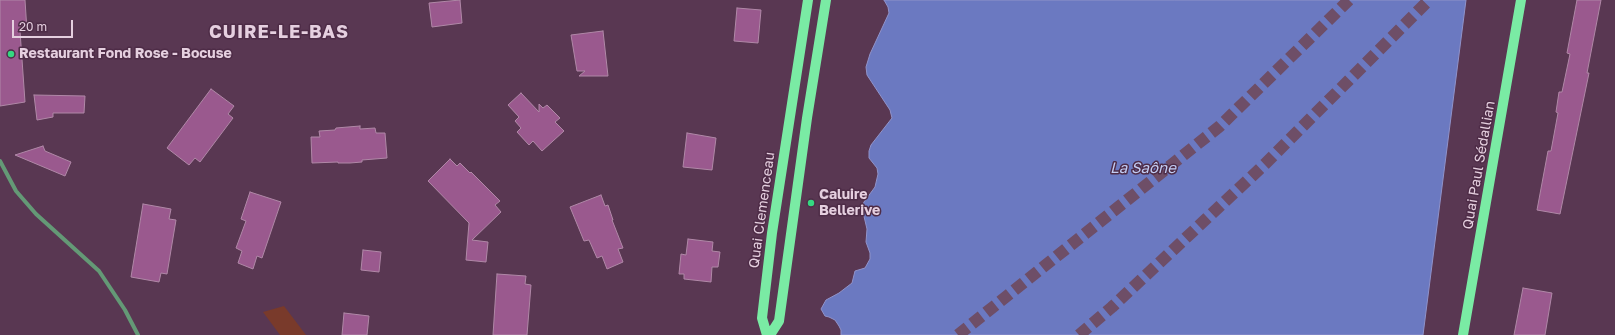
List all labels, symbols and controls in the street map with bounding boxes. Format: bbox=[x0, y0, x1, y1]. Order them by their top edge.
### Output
scale bar bbox=[14, 12, 75, 38]
text: 20 m bbox=[19, 19, 47, 34]
district label: CUIRE-LE-BAS bbox=[209, 21, 349, 43]
place label: Restaurant Fond Rose - Bocuse bbox=[19, 46, 232, 62]
marker: Restaurant Fond Rose - Bocuse bbox=[6, 49, 16, 59]
street label: Quai Paul Sédallian bbox=[1459, 99, 1499, 231]
street label: Quai Clemenceau bbox=[746, 151, 778, 269]
water label: La Saône bbox=[1110, 159, 1176, 177]
place label: Caluire Bellerive bbox=[819, 187, 880, 220]
marker: Caluire Bellerive bbox=[806, 198, 816, 208]

